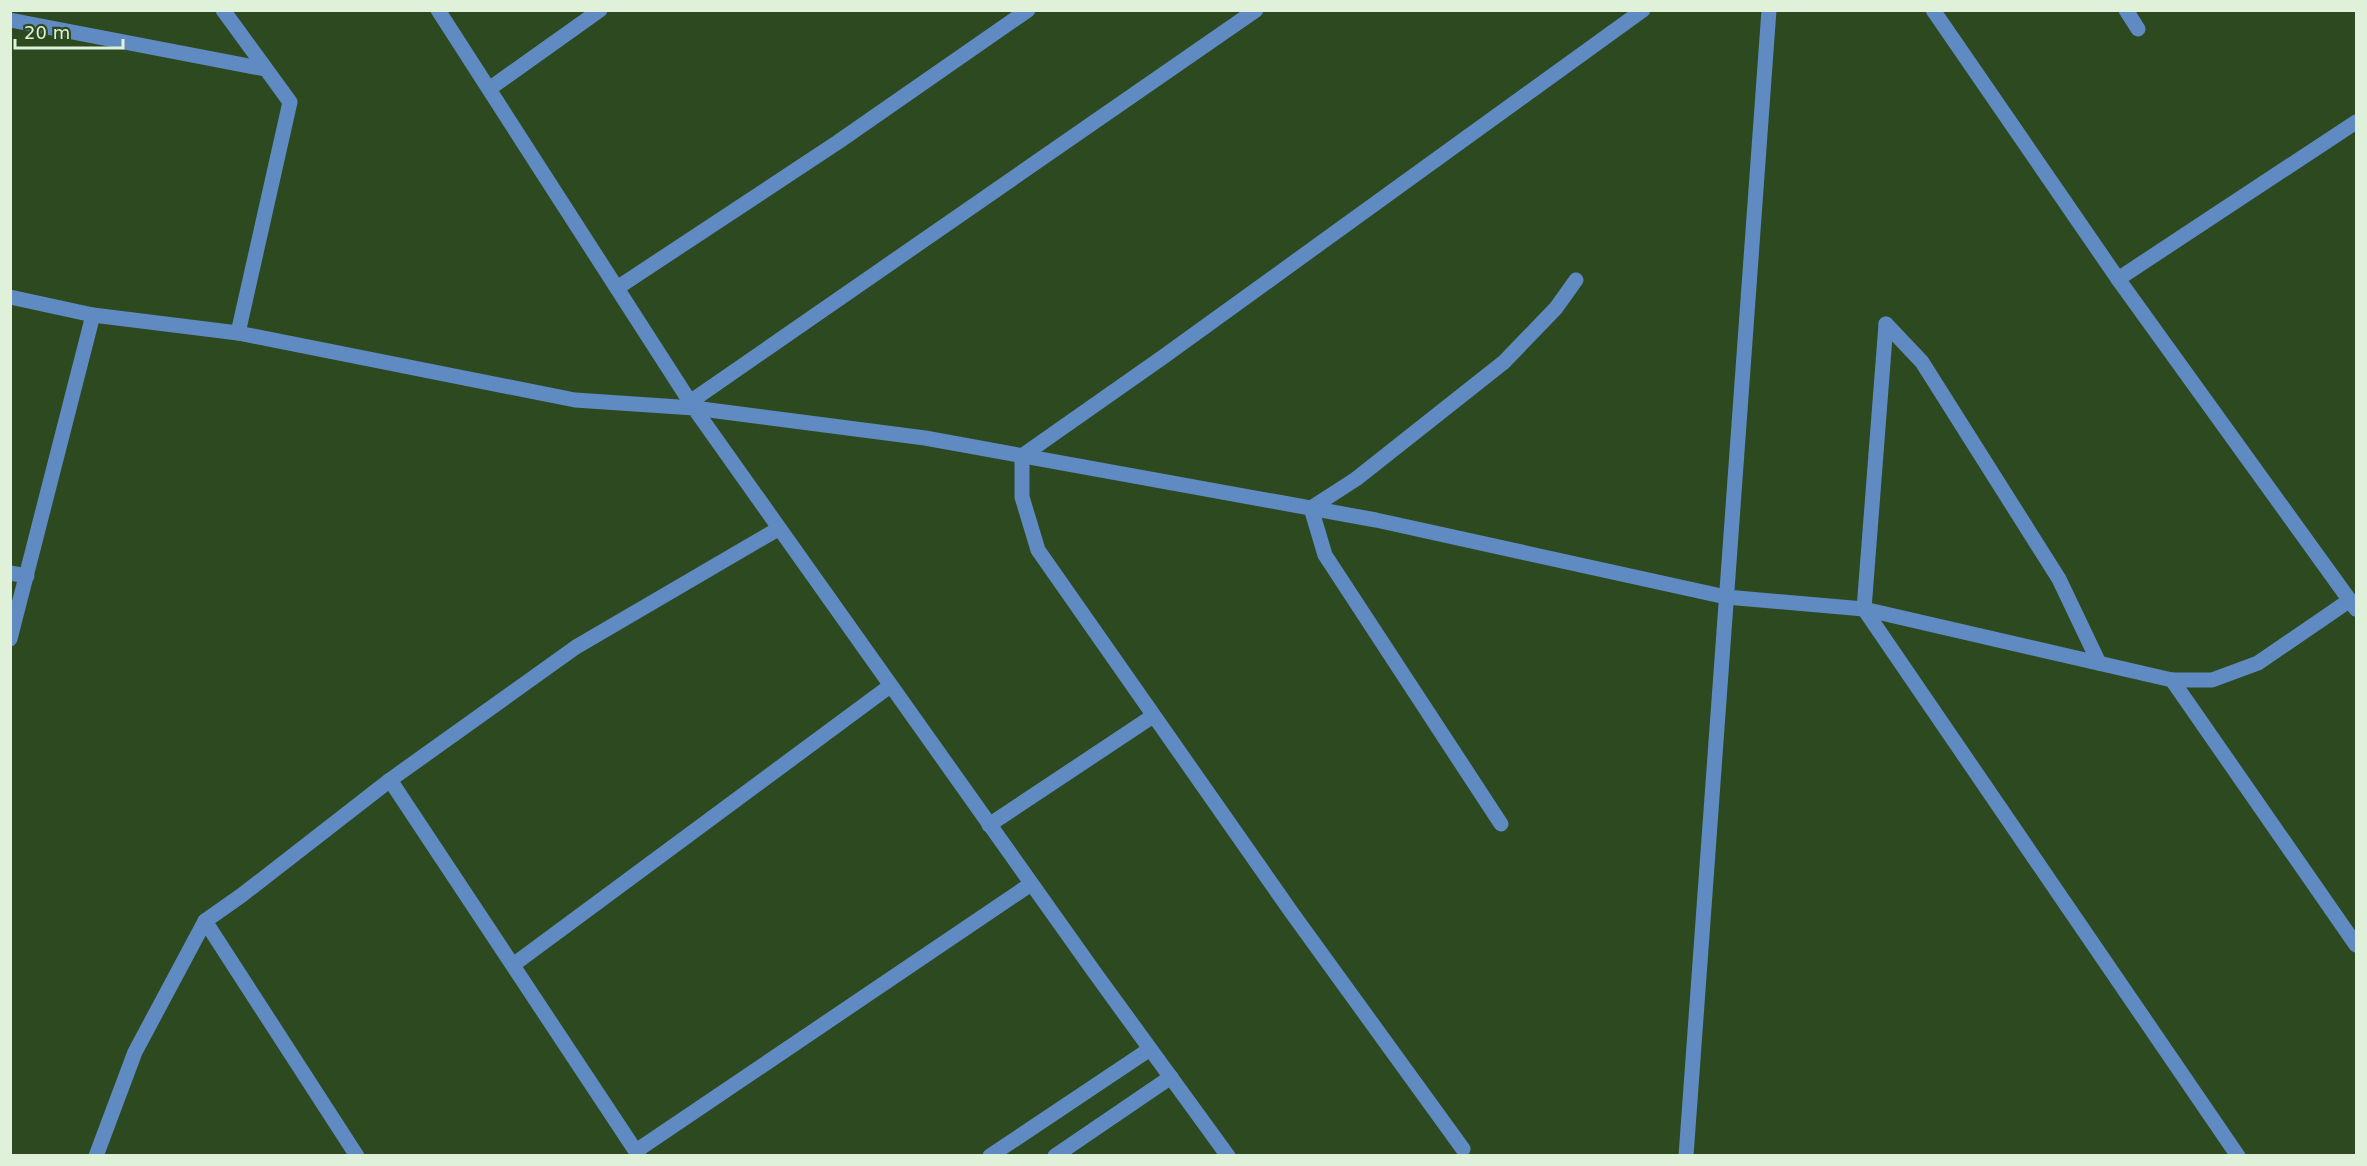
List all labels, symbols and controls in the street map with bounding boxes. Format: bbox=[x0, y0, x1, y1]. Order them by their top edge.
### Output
scale bar bbox=[15, 12, 123, 50]
text: 20 m bbox=[24, 22, 70, 43]

